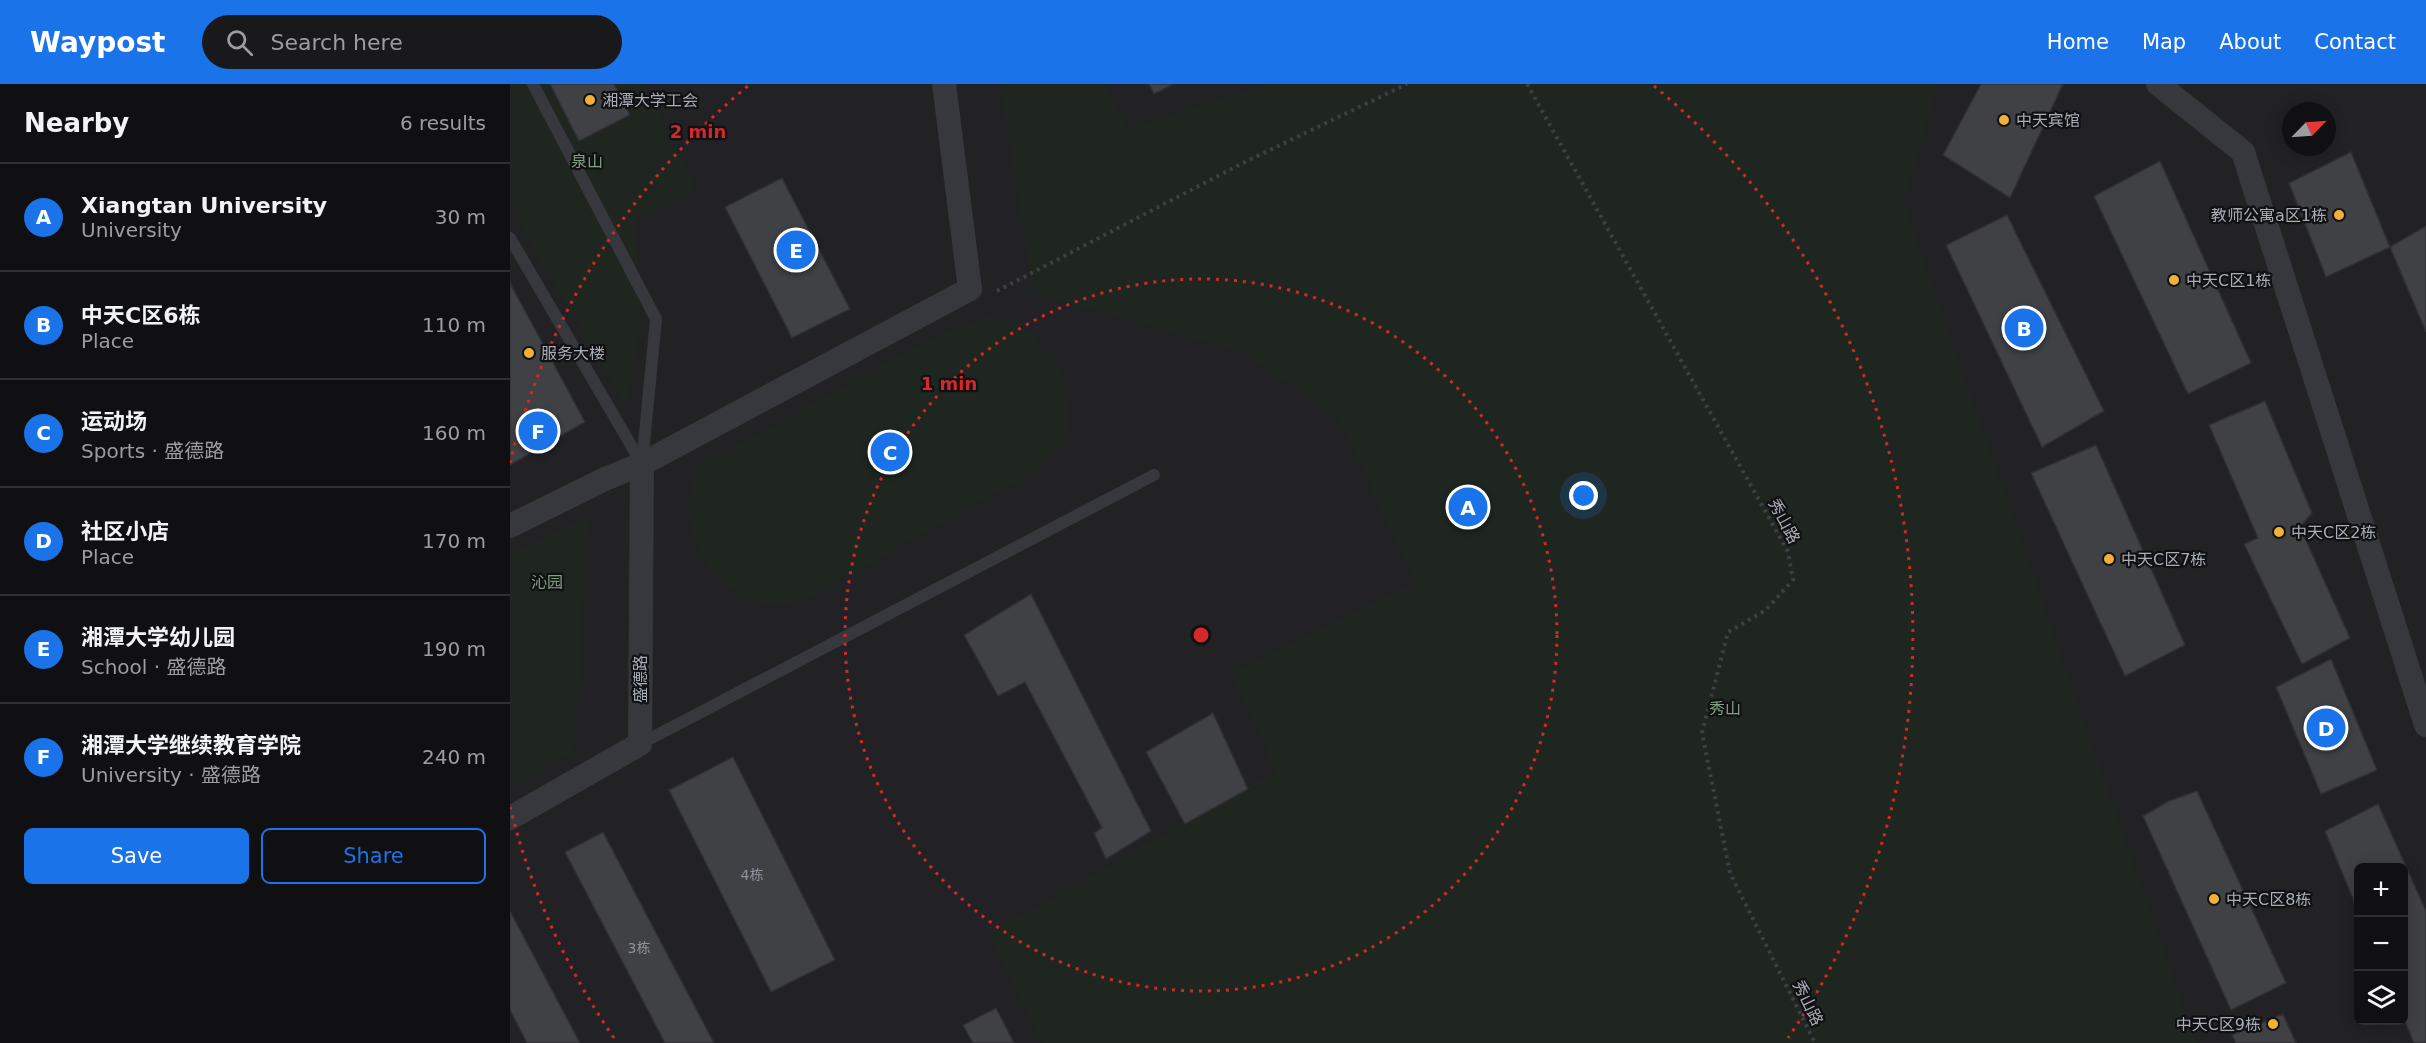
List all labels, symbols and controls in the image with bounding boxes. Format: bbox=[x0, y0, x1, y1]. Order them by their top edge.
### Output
search box bbox=[202, 15, 622, 69]
text: Waypost bbox=[30, 26, 166, 59]
icon: search bbox=[223, 26, 256, 59]
text: Search here bbox=[271, 30, 403, 55]
text: Home bbox=[2047, 30, 2109, 54]
text: Map bbox=[2142, 30, 2186, 54]
text: About bbox=[2219, 30, 2281, 54]
text: Contact bbox=[2314, 30, 2396, 54]
place label: 湘潭大学工会 bbox=[602, 91, 698, 110]
marker: 湘潭大学工会 bbox=[583, 93, 597, 107]
north arrow bbox=[2282, 102, 2336, 156]
text: Nearby bbox=[24, 108, 129, 138]
text: 6 results bbox=[400, 111, 486, 135]
place label: 中天宾馆 bbox=[2016, 111, 2080, 130]
marker: 中天宾馆 bbox=[1997, 113, 2011, 127]
text: 2 min bbox=[670, 121, 726, 142]
park label: 泉山 bbox=[571, 152, 603, 171]
text: Xiangtan University bbox=[81, 193, 327, 218]
text: A bbox=[36, 205, 51, 229]
text: 30 m bbox=[435, 205, 486, 229]
place label: 教师公寓a区1栋 bbox=[2211, 206, 2327, 225]
marker: 教师公寓a区1栋 bbox=[2332, 208, 2346, 222]
text: University bbox=[81, 218, 182, 242]
pin: E bbox=[776, 228, 816, 272]
place label: 中天C区1栋 bbox=[2186, 271, 2271, 290]
marker: 中天C区1栋 bbox=[2167, 273, 2181, 287]
text: 中天C区6栋 bbox=[81, 303, 200, 328]
pin: B bbox=[2004, 306, 2044, 350]
text: B bbox=[36, 313, 51, 337]
text: 110 m bbox=[422, 313, 486, 337]
text: Place bbox=[81, 329, 134, 353]
place label: 服务大楼 bbox=[541, 344, 605, 363]
marker: 服务大楼 bbox=[522, 346, 536, 360]
text: 1 min bbox=[921, 373, 977, 394]
pin: F bbox=[519, 408, 558, 454]
text: 运动场 bbox=[81, 409, 147, 434]
text: C bbox=[36, 421, 51, 445]
text: 160 m bbox=[422, 421, 486, 445]
pin: C bbox=[870, 430, 910, 475]
text: Sports · 盛德路 bbox=[81, 439, 224, 463]
your location bbox=[1569, 481, 1598, 510]
pin: A bbox=[1448, 484, 1488, 530]
street label: 秀山路 bbox=[1764, 495, 1804, 547]
text: 社区小店 bbox=[81, 519, 169, 544]
place label: 中天C区2栋 bbox=[2291, 523, 2376, 542]
marker: 中天C区2栋 bbox=[2272, 525, 2286, 539]
text: D bbox=[35, 529, 52, 553]
text: 170 m bbox=[422, 529, 486, 553]
text: Place bbox=[81, 545, 134, 569]
place label: 中天C区7栋 bbox=[2121, 550, 2206, 569]
marker: 中天C区7栋 bbox=[2102, 552, 2116, 566]
park label: 沁园 bbox=[531, 573, 563, 592]
text: 湘潭大学幼儿园 bbox=[81, 625, 235, 650]
centre of rings bbox=[1191, 625, 1211, 645]
text: E bbox=[37, 637, 50, 661]
text: 190 m bbox=[422, 637, 486, 661]
text: School · 盛德路 bbox=[81, 655, 226, 679]
street label: 盛德路 bbox=[631, 655, 650, 703]
park label: 秀山 bbox=[1709, 699, 1741, 718]
pin: D bbox=[2306, 706, 2346, 750]
text: 湘潭大学继续教育学院 bbox=[81, 733, 301, 758]
text: F bbox=[37, 745, 50, 769]
text: 240 m bbox=[422, 745, 486, 769]
text: University · 盛德路 bbox=[81, 763, 261, 787]
button: Save bbox=[24, 828, 249, 884]
button: Share bbox=[261, 828, 486, 884]
map controls bbox=[2354, 863, 2408, 1025]
button: + bbox=[2354, 863, 2408, 917]
house number: 4栋 bbox=[741, 867, 763, 883]
place label: 中天C区8栋 bbox=[2226, 890, 2311, 909]
marker: 中天C区8栋 bbox=[2207, 892, 2221, 906]
button: − bbox=[2354, 917, 2408, 971]
house number: 3栋 bbox=[628, 940, 650, 956]
button: layers bbox=[2354, 971, 2408, 1025]
street label: 秀山路 bbox=[1789, 977, 1827, 1029]
place label: 中天C区9栋 bbox=[2176, 1015, 2261, 1034]
marker: 中天C区9栋 bbox=[2266, 1017, 2280, 1031]

